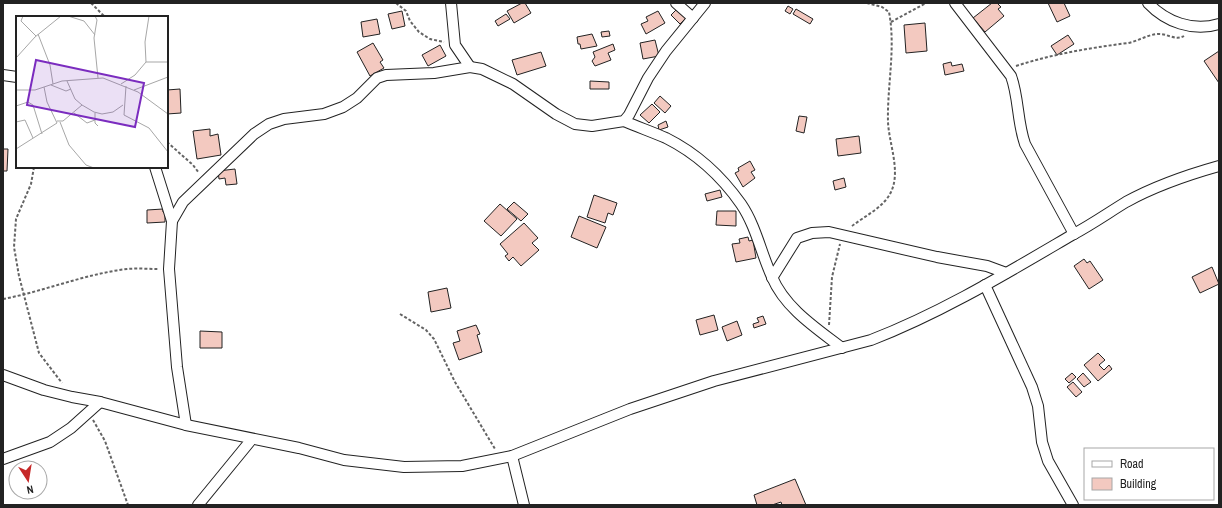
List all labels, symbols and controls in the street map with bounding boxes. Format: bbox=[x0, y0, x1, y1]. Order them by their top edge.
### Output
inset map bbox=[16, 16, 168, 168]
legend bbox=[1084, 448, 1214, 500]
text: Road bbox=[1120, 456, 1144, 472]
north arrow bbox=[8, 460, 48, 500]
text: Building bbox=[1120, 476, 1157, 492]
text: N bbox=[25, 482, 35, 497]

